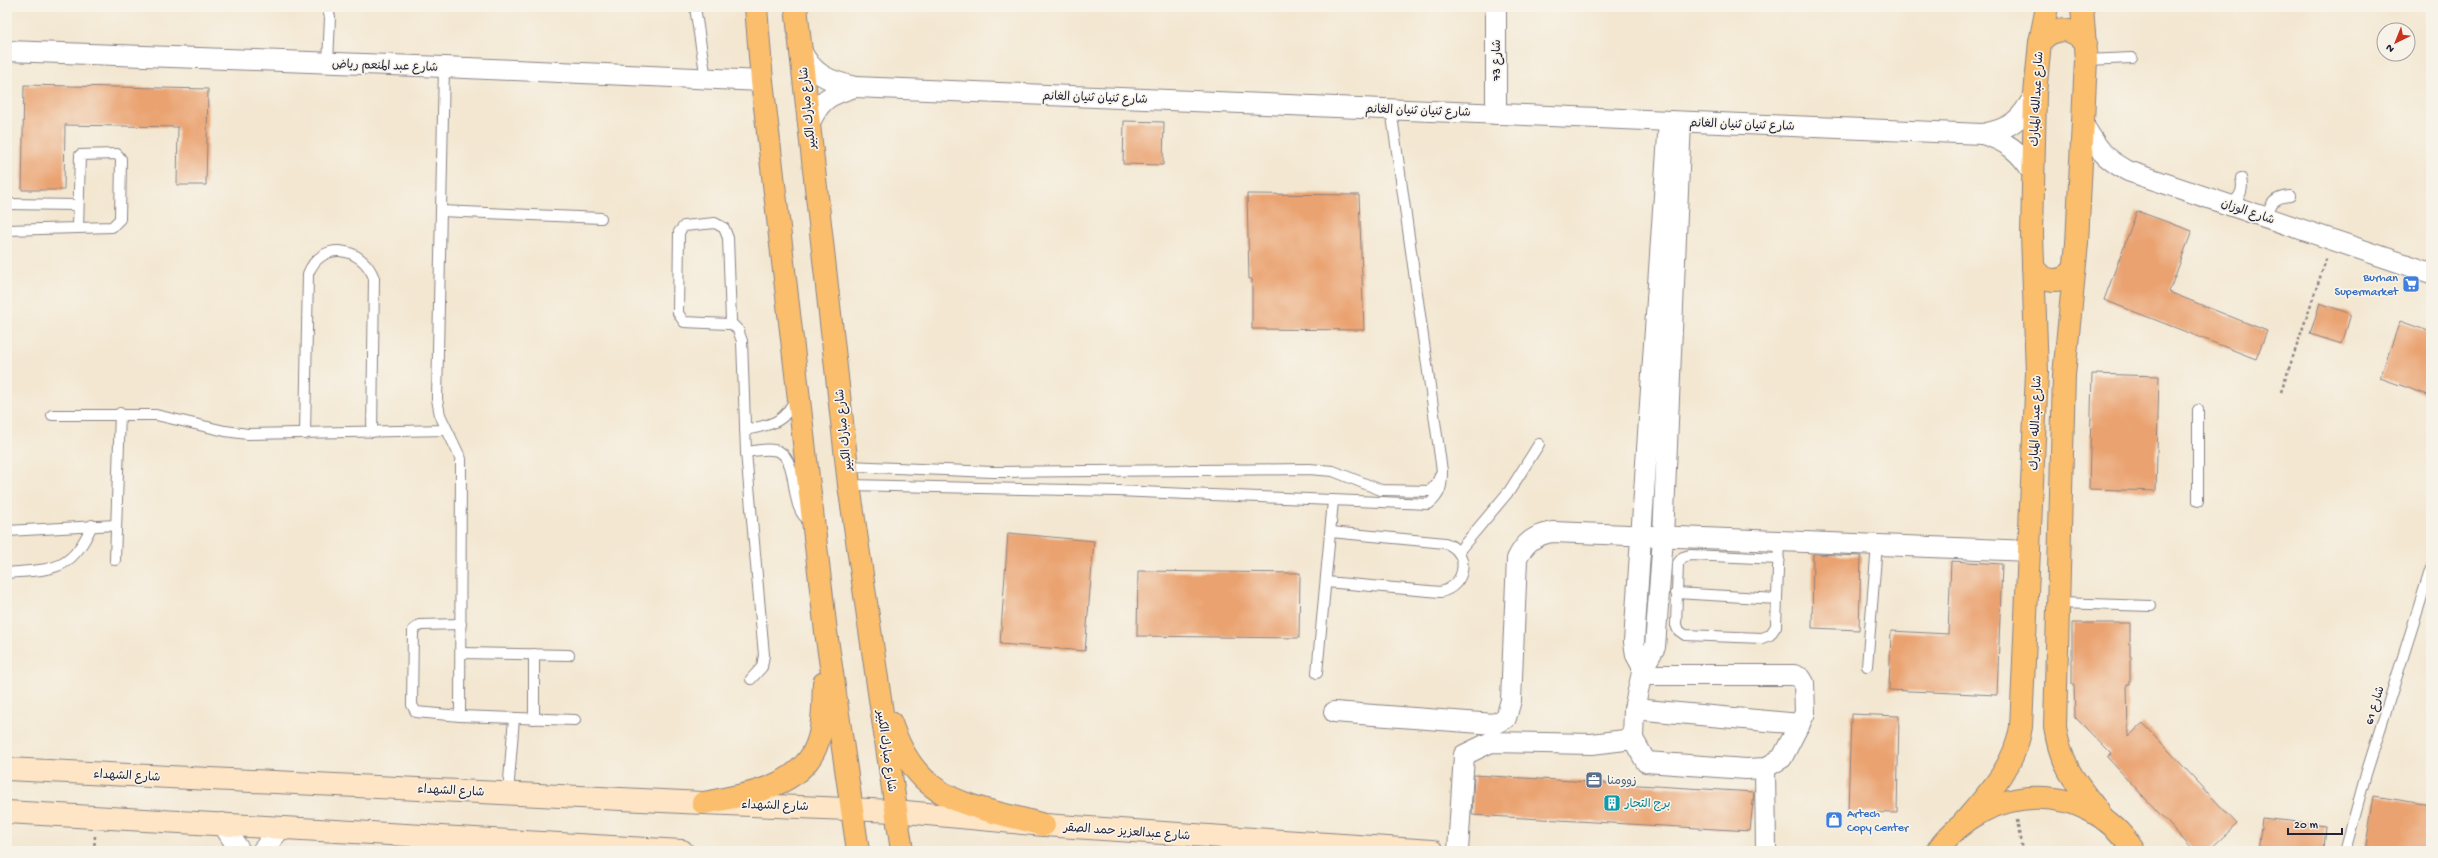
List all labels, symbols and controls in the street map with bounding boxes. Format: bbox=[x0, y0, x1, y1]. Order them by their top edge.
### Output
north arrow bbox=[2376, 22, 2416, 62]
street label: شارع 73 bbox=[1491, 39, 1505, 82]
text: N bbox=[2384, 41, 2397, 55]
street label: شارع عبدالله المبارك bbox=[2029, 51, 2047, 147]
street label: شارع عبد المنعم رياض bbox=[332, 58, 438, 76]
street label: شارع مبارك الكبير bbox=[798, 66, 820, 151]
street label: شارع ثنيان ثنيان الغانم bbox=[1042, 90, 1148, 108]
street label: شارع ثنيان ثنيان الغانم bbox=[1365, 103, 1471, 121]
street label: شارع ثنيان ثنيان الغانم bbox=[1689, 117, 1795, 135]
street label: شارع الوزان bbox=[2219, 197, 2276, 229]
place label: Burhan Supermarket bbox=[2335, 272, 2399, 300]
supermarket icon: Burhan Supermarket bbox=[2401, 274, 2421, 294]
street label: شارع عبدالله المبارك bbox=[2028, 375, 2046, 471]
street label: شارع مبارك الكبير bbox=[834, 388, 856, 473]
street label: شارع 61 bbox=[2363, 685, 2389, 727]
street label: شارع مبارك الكبير bbox=[872, 708, 898, 793]
street label: شارع الشهداء bbox=[93, 768, 161, 786]
office icon: زوومنا bbox=[1584, 770, 1604, 790]
place label: زوومنا bbox=[1607, 775, 1637, 789]
street label: شارع الشهداء bbox=[417, 783, 485, 801]
building icon: برج التجار bbox=[1602, 793, 1622, 813]
place label: برج التجار bbox=[1624, 798, 1671, 812]
street label: شارع الشهداء bbox=[741, 799, 809, 815]
place label: Artech Copy Center bbox=[1847, 808, 1910, 836]
shop icon: Artech Copy Center bbox=[1824, 810, 1844, 830]
scale bar bbox=[2288, 810, 2342, 836]
text: 20 m bbox=[2294, 819, 2319, 833]
street label: شارع عبدالعزيز حمد الصقر bbox=[1062, 822, 1191, 844]

